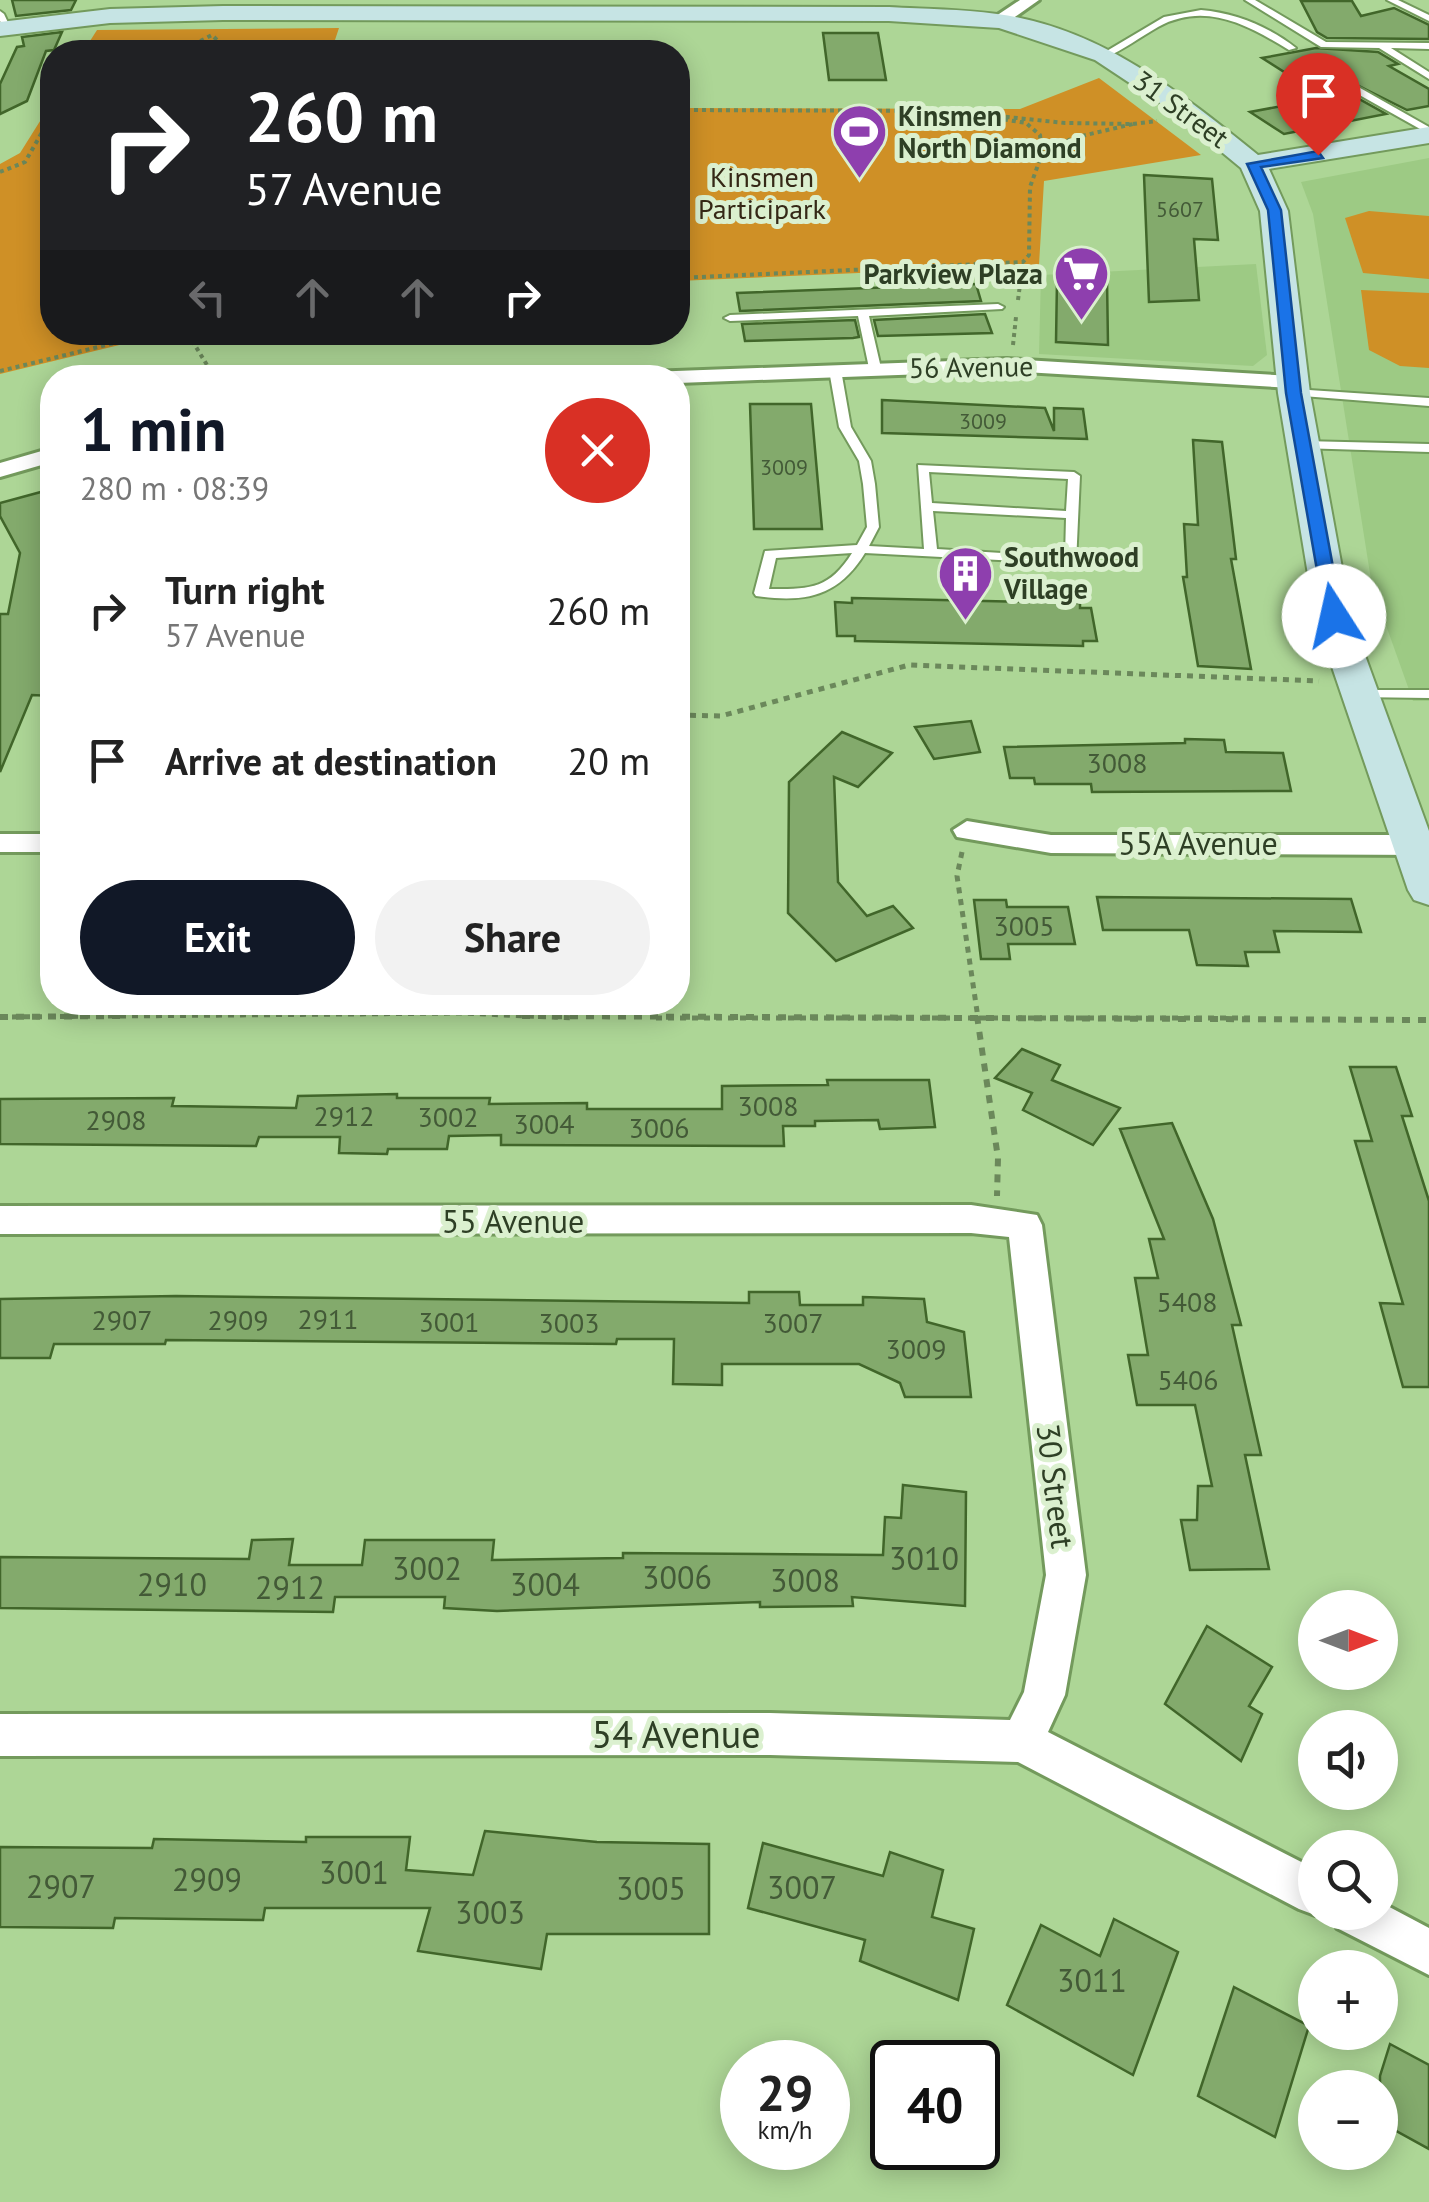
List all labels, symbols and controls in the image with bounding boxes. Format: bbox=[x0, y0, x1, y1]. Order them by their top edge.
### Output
pin bbox=[1276, 53, 1361, 156]
street label: 31 Street bbox=[1126, 61, 1237, 156]
icon: arrive bbox=[1291, 68, 1346, 123]
text: 260 m bbox=[245, 71, 438, 161]
icon: right bbox=[80, 80, 210, 210]
place label: Kinsmen North Diamond bbox=[898, 97, 1082, 166]
sports icon: Kinsmen North Diamond bbox=[829, 102, 889, 181]
park label: Kinsmen Participark bbox=[698, 158, 827, 227]
text: 57 Avenue bbox=[245, 159, 443, 217]
house number: 5607 bbox=[1156, 195, 1204, 223]
supermarket icon: Parkview Plaza bbox=[1052, 244, 1112, 323]
place label: Parkview Plaza bbox=[864, 255, 1043, 292]
icon: left bbox=[180, 270, 235, 325]
icon: ahead bbox=[285, 270, 340, 325]
icon: ahead bbox=[390, 270, 445, 325]
icon: right bbox=[495, 270, 550, 325]
street label: 56 Avenue bbox=[908, 347, 1034, 386]
text: 1 min bbox=[80, 390, 226, 468]
button: close bbox=[545, 398, 650, 503]
house number: 3009 bbox=[959, 407, 1007, 435]
house number: 3009 bbox=[760, 453, 808, 481]
text: 280 m · 08:39 bbox=[80, 467, 269, 509]
place label: Southwood Village bbox=[1003, 538, 1139, 607]
building icon: Southwood Village bbox=[935, 543, 995, 622]
position arrow bbox=[1282, 564, 1386, 668]
text: Turn right bbox=[165, 565, 325, 614]
icon: right bbox=[80, 583, 135, 638]
text: 260 m bbox=[547, 586, 650, 635]
text: 57 Avenue bbox=[165, 614, 306, 656]
icon: arrive bbox=[80, 733, 135, 788]
text: Arrive at destination bbox=[165, 736, 497, 785]
text: 20 m bbox=[568, 736, 650, 785]
house number: 3008 bbox=[1086, 744, 1148, 781]
street label: 55A Avenue bbox=[1118, 822, 1278, 864]
button: Exit bbox=[80, 880, 355, 995]
button: Share bbox=[375, 880, 650, 995]
house number: 3005 bbox=[993, 907, 1055, 944]
house number: 3008 bbox=[737, 1087, 799, 1124]
house number: 2912 bbox=[313, 1097, 375, 1134]
house number: 3002 bbox=[417, 1098, 479, 1135]
house number: 2908 bbox=[85, 1101, 147, 1138]
house number: 3004 bbox=[513, 1105, 575, 1142]
house number: 3006 bbox=[628, 1109, 690, 1146]
street label: 55 Avenue bbox=[442, 1200, 584, 1242]
house number: 5408 bbox=[1156, 1283, 1218, 1320]
house number: 2911 bbox=[297, 1300, 359, 1337]
house number: 2907 bbox=[91, 1301, 153, 1338]
house number: 2909 bbox=[207, 1301, 269, 1338]
house number: 3001 bbox=[418, 1303, 480, 1340]
house number: 3003 bbox=[538, 1304, 600, 1341]
house number: 3007 bbox=[762, 1304, 824, 1341]
house number: 3009 bbox=[885, 1330, 947, 1367]
house number: 5406 bbox=[1157, 1361, 1219, 1398]
street label: 30 Street bbox=[1028, 1421, 1084, 1551]
house number: 3010 bbox=[889, 1537, 959, 1579]
house number: 3002 bbox=[392, 1547, 462, 1589]
house number: 3006 bbox=[642, 1556, 712, 1598]
house number: 3008 bbox=[770, 1559, 840, 1601]
house number: 2910 bbox=[137, 1563, 207, 1605]
house number: 3004 bbox=[510, 1563, 580, 1605]
house number: 2912 bbox=[255, 1566, 325, 1608]
north arrow bbox=[1298, 1590, 1398, 1690]
map controls bbox=[1298, 1590, 1398, 2170]
street label: 54 Avenue bbox=[591, 1709, 761, 1758]
button: sound bbox=[1298, 1710, 1398, 1810]
button: search bbox=[1298, 1830, 1398, 1930]
house number: 3001 bbox=[319, 1851, 389, 1893]
house number: 2909 bbox=[172, 1858, 242, 1900]
house number: 2907 bbox=[26, 1865, 96, 1907]
house number: 3007 bbox=[767, 1866, 837, 1908]
house number: 3005 bbox=[616, 1867, 686, 1909]
house number: 3003 bbox=[455, 1891, 525, 1933]
button: + bbox=[1298, 1950, 1398, 2050]
house number: 3011 bbox=[1057, 1959, 1127, 2001]
speed limit sign: 40 bbox=[870, 2040, 1000, 2170]
text: 29 bbox=[757, 2060, 813, 2125]
button: − bbox=[1298, 2070, 1398, 2170]
text: km/h bbox=[758, 2114, 812, 2146]

